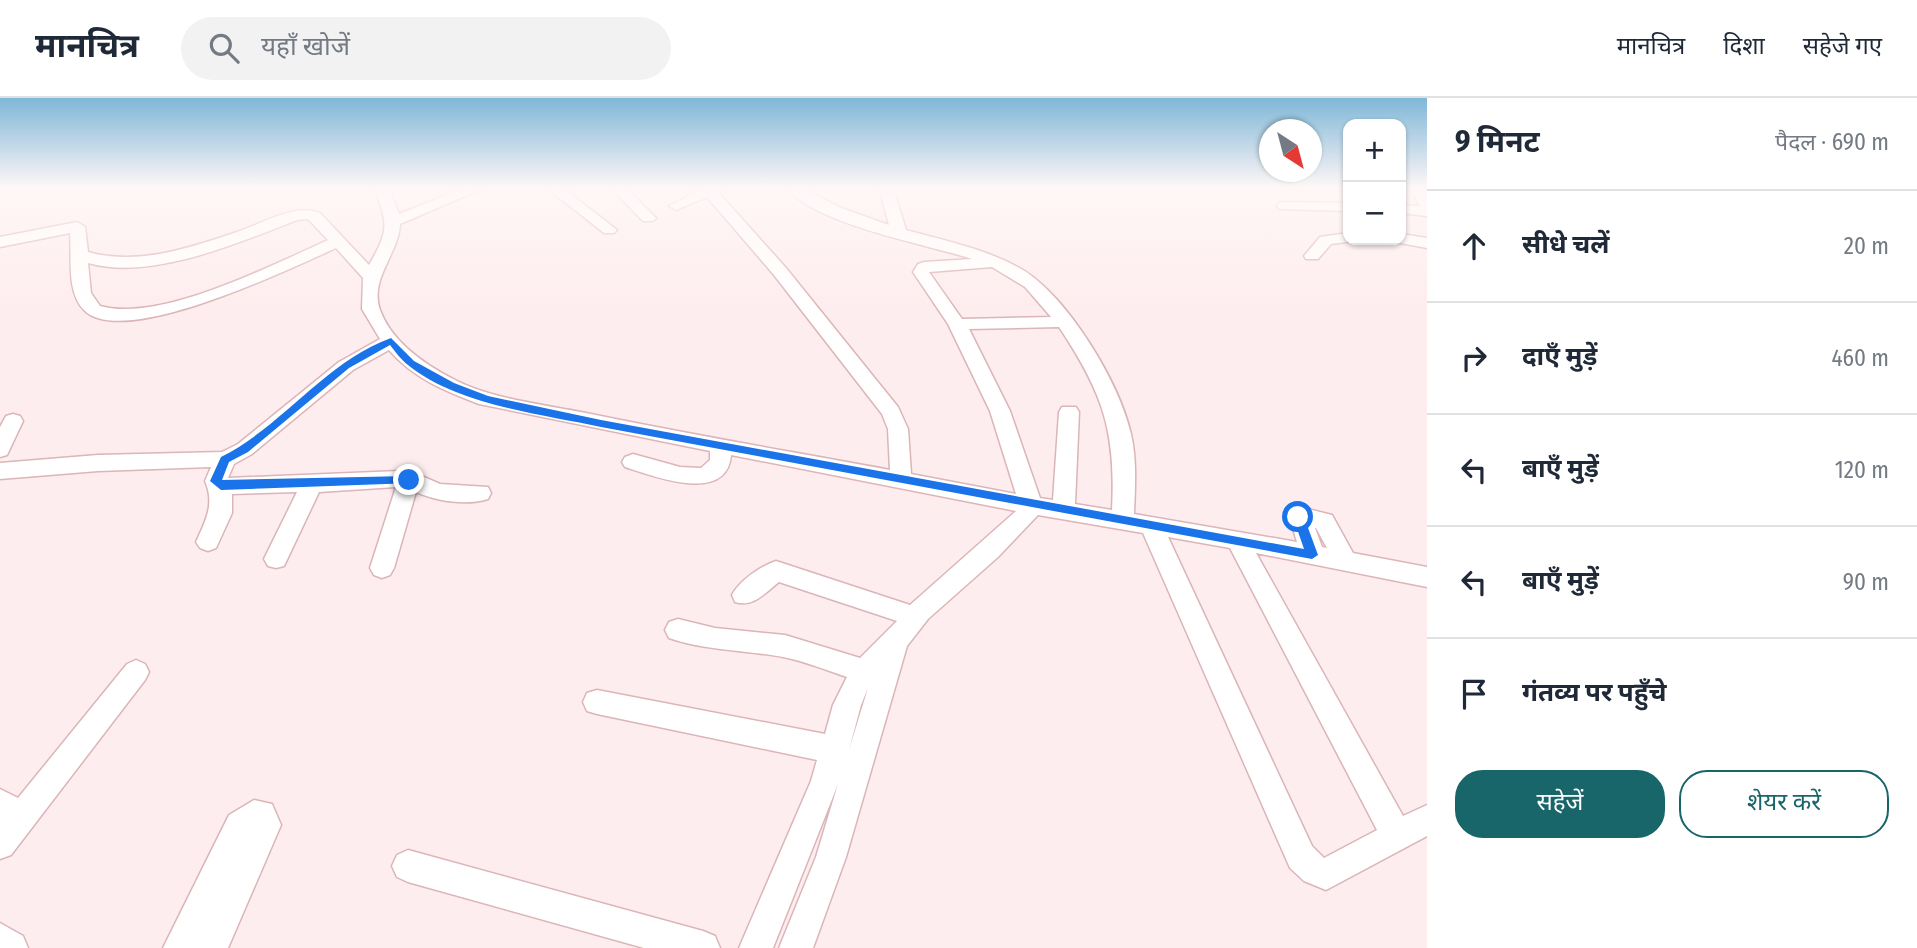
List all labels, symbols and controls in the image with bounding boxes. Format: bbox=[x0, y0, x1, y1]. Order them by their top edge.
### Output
search box bbox=[181, 17, 671, 80]
text: मानचित्र bbox=[35, 26, 139, 66]
icon: search bbox=[205, 29, 243, 67]
text: यहाँ खोजें bbox=[261, 31, 350, 62]
text: मानचित्र bbox=[1617, 32, 1685, 60]
text: दिशा bbox=[1723, 32, 1765, 60]
text: सहेजे गए bbox=[1803, 32, 1882, 60]
north arrow bbox=[1259, 119, 1322, 182]
map controls bbox=[1343, 119, 1406, 245]
button: + bbox=[1343, 119, 1406, 182]
text: 9 मिनट bbox=[1455, 124, 1540, 160]
text: पैदल · 690 m bbox=[1775, 128, 1889, 156]
button: − bbox=[1343, 182, 1406, 245]
icon: ahead bbox=[1455, 227, 1493, 265]
text: सीधे चलें bbox=[1522, 229, 1609, 260]
text: 20 m bbox=[1844, 232, 1889, 260]
icon: right bbox=[1455, 339, 1493, 377]
text: दाएँ मुड़ें bbox=[1522, 341, 1597, 372]
text: 460 m bbox=[1831, 344, 1889, 372]
icon: left bbox=[1455, 451, 1493, 489]
text: बाएँ मुड़ें bbox=[1522, 453, 1599, 484]
text: 120 m bbox=[1835, 456, 1889, 484]
route end bbox=[393, 464, 424, 495]
route start bbox=[1282, 501, 1313, 532]
icon: left bbox=[1455, 563, 1493, 601]
text: बाएँ मुड़ें bbox=[1522, 565, 1599, 596]
text: 90 m bbox=[1843, 568, 1889, 596]
icon: arrive bbox=[1455, 675, 1493, 713]
text: गंतव्य पर पहुँचे bbox=[1522, 677, 1666, 708]
button: सहेजें bbox=[1455, 770, 1665, 838]
button: शेयर करें bbox=[1679, 770, 1889, 838]

